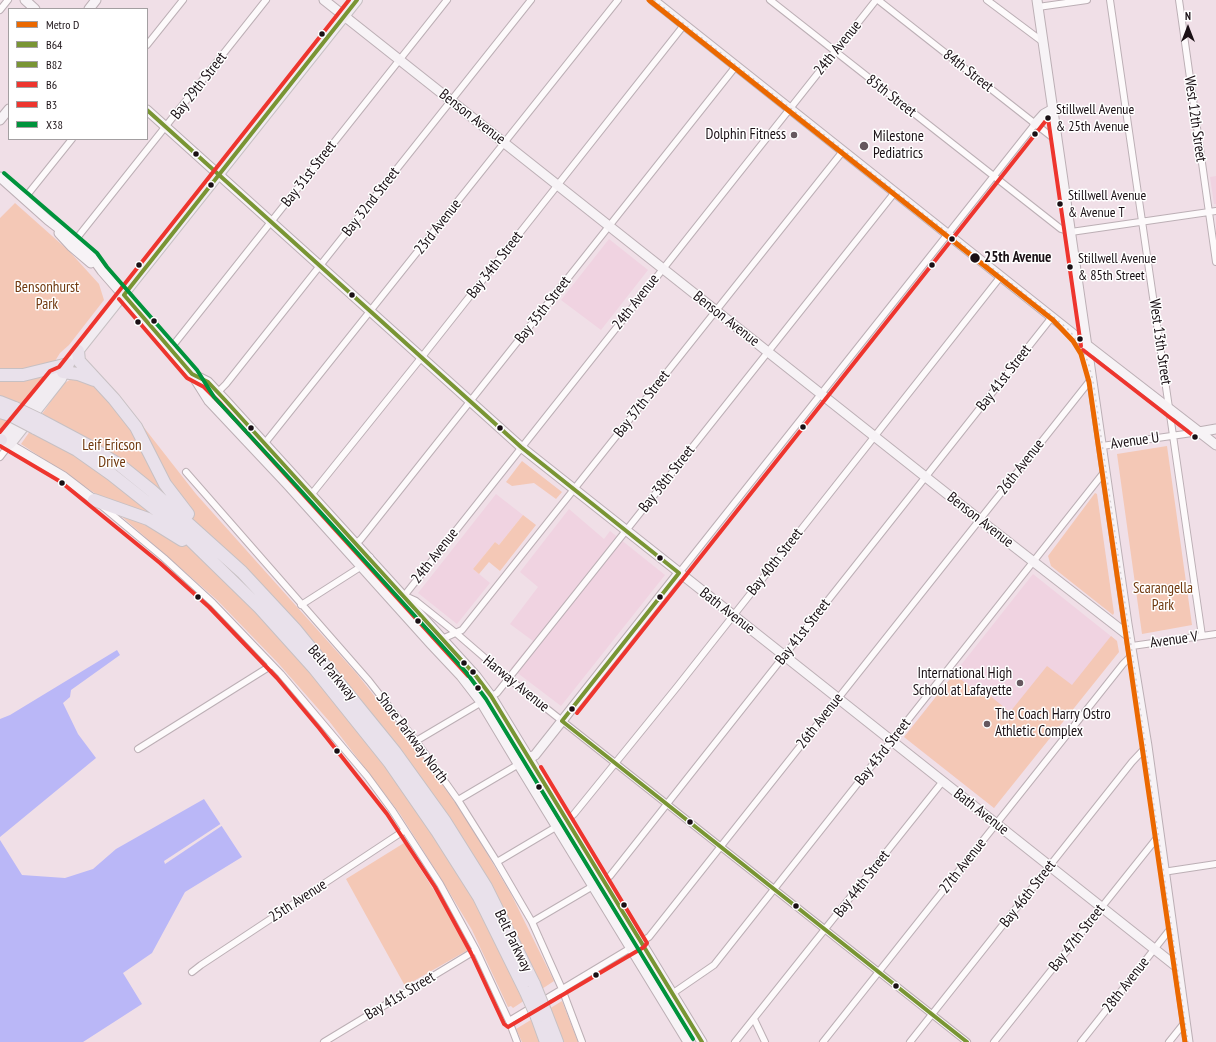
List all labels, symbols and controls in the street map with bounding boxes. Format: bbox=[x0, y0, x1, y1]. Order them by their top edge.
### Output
legend bbox=[8, 8, 148, 140]
north arrow bbox=[1168, 8, 1208, 48]
text: N bbox=[1185, 9, 1191, 23]
text: Metro D bbox=[46, 17, 79, 32]
street label: 24th Avenue bbox=[810, 17, 866, 79]
unlabelled marker bbox=[317, 29, 327, 39]
text: B64 bbox=[46, 37, 62, 52]
street label: 84th Street bbox=[939, 46, 997, 96]
street label: Bay 29th Street bbox=[167, 49, 231, 123]
text: B82 bbox=[46, 57, 62, 72]
street label: 85th Street bbox=[862, 71, 920, 121]
street label: West 12th Street bbox=[1180, 75, 1210, 163]
text: B6 bbox=[46, 77, 57, 92]
street label: Benson Avenue bbox=[435, 86, 509, 148]
text: B3 bbox=[46, 97, 57, 112]
place label: Stillwell Avenue & 25th Avenue bbox=[1056, 102, 1134, 134]
marker: Stillwell Avenue & 25th Avenue bbox=[1043, 113, 1053, 123]
text: X38 bbox=[46, 117, 63, 132]
place label: Dolphin Fitness bbox=[706, 126, 786, 144]
place label: Milestone Pediatrics bbox=[873, 128, 924, 163]
unlabelled marker bbox=[1030, 129, 1040, 139]
marker: Dolphin Fitness bbox=[789, 130, 799, 140]
street label: Bay 31st Street bbox=[278, 137, 340, 211]
marker: Milestone Pediatrics bbox=[858, 140, 870, 152]
unlabelled marker bbox=[191, 149, 201, 159]
street label: Bay 32nd Street bbox=[338, 164, 404, 240]
unlabelled marker bbox=[206, 180, 216, 190]
place label: Stillwell Avenue & Avenue T bbox=[1068, 188, 1146, 220]
street label: 23rd Avenue bbox=[411, 196, 465, 258]
marker: Stillwell Avenue & Avenue T bbox=[1055, 199, 1065, 209]
street label: Bay 34th Street bbox=[463, 228, 527, 302]
unlabelled marker bbox=[947, 234, 957, 244]
place label: 25th Avenue bbox=[984, 249, 1051, 267]
marker: 25th Avenue bbox=[968, 251, 982, 265]
place label: Stillwell Avenue & 85th Street bbox=[1078, 251, 1156, 284]
unlabelled marker bbox=[134, 260, 144, 270]
unlabelled marker bbox=[927, 260, 937, 270]
marker: Stillwell Avenue & 85th Street bbox=[1065, 262, 1075, 272]
street label: 24th Avenue bbox=[609, 271, 663, 333]
street label: Bay 35th Street bbox=[511, 273, 575, 347]
park label: Bensonhurst Park bbox=[15, 279, 79, 314]
street label: Benson Avenue bbox=[689, 288, 763, 350]
unlabelled marker bbox=[347, 290, 357, 300]
street label: West 13th Street bbox=[1145, 298, 1175, 386]
unlabelled marker bbox=[149, 316, 159, 326]
unlabelled marker bbox=[133, 317, 143, 327]
unlabelled marker bbox=[1075, 334, 1085, 344]
street label: Bay 41st Street bbox=[973, 341, 1035, 415]
street label: Bay 37th Street bbox=[610, 367, 674, 441]
unlabelled marker bbox=[798, 422, 808, 432]
unlabelled marker bbox=[246, 423, 256, 433]
unlabelled marker bbox=[495, 423, 505, 433]
street label: Avenue U bbox=[1110, 429, 1160, 453]
unlabelled marker bbox=[1190, 432, 1200, 442]
street label: 26th Avenue bbox=[994, 436, 1048, 498]
park label: Leif Ericson Drive bbox=[82, 437, 142, 472]
street label: Bay 38th Street bbox=[635, 442, 699, 516]
unlabelled marker bbox=[57, 478, 67, 488]
street label: Benson Avenue bbox=[943, 489, 1017, 551]
street label: 24th Avenue bbox=[408, 525, 462, 587]
street label: Bay 40th Street bbox=[743, 525, 807, 599]
unlabelled marker bbox=[655, 553, 665, 563]
park label: Scarangella Park bbox=[1133, 580, 1193, 615]
street label: Bath Avenue bbox=[696, 584, 758, 638]
unlabelled marker bbox=[193, 592, 203, 602]
unlabelled marker bbox=[655, 592, 665, 602]
street label: Bay 41st Street bbox=[772, 595, 834, 669]
unlabelled marker bbox=[413, 616, 423, 626]
street label: Avenue V bbox=[1149, 628, 1199, 652]
street label: Belt Parkway bbox=[304, 642, 360, 704]
street label: Harway Avenue bbox=[479, 652, 553, 716]
unlabelled marker bbox=[459, 658, 469, 668]
place label: International High School at Lafayette bbox=[913, 665, 1012, 700]
unlabelled marker bbox=[468, 667, 478, 677]
marker: International High School at Lafayette bbox=[1015, 678, 1025, 688]
unlabelled marker bbox=[473, 683, 483, 693]
street label: Shore Parkway North bbox=[372, 689, 452, 787]
street label: 26th Avenue bbox=[793, 690, 847, 752]
unlabelled marker bbox=[567, 704, 577, 714]
place label: The Coach Harry Ostro Athletic Complex bbox=[995, 706, 1111, 741]
street label: Bay 43rd Street bbox=[851, 715, 915, 789]
marker: The Coach Harry Ostro Athletic Complex bbox=[982, 719, 992, 729]
unlabelled marker bbox=[332, 746, 342, 756]
unlabelled marker bbox=[534, 782, 544, 792]
street label: Bath Avenue bbox=[950, 785, 1012, 839]
unlabelled marker bbox=[685, 817, 695, 827]
street label: 27th Avenue bbox=[936, 835, 990, 897]
street label: Bay 44th Street bbox=[830, 847, 894, 921]
street label: Bay 46th Street bbox=[996, 857, 1060, 931]
street label: 25th Avenue bbox=[266, 876, 330, 926]
unlabelled marker bbox=[619, 900, 629, 910]
unlabelled marker bbox=[791, 901, 801, 911]
street label: Bay 47th Street bbox=[1045, 901, 1109, 975]
street label: Belt Parkway bbox=[490, 907, 536, 975]
street label: 28th Avenue bbox=[1099, 954, 1153, 1016]
street label: Bay 41st Street bbox=[362, 968, 438, 1024]
unlabelled marker bbox=[591, 970, 601, 980]
unlabelled marker bbox=[891, 981, 901, 991]

